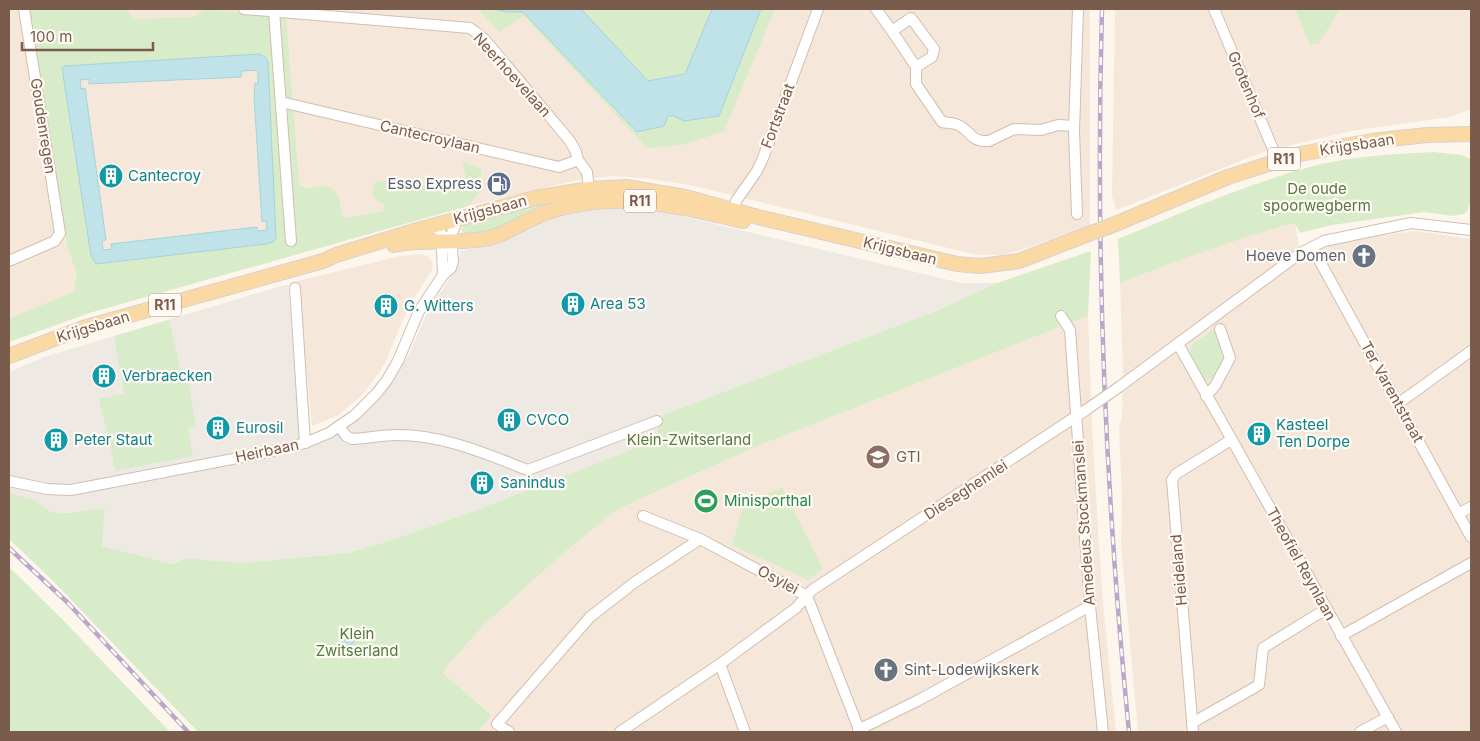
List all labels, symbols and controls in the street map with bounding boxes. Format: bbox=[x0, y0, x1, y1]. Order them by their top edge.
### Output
scale bar bbox=[22, 20, 154, 52]
text: 100 m bbox=[30, 27, 72, 46]
street label: Neerhoevelaan bbox=[469, 28, 555, 121]
street label: Grotenhof bbox=[1224, 48, 1269, 122]
street label: Goudenregen bbox=[27, 77, 60, 175]
street label: Fortstraat bbox=[756, 81, 799, 151]
street label: Cantecroylaan bbox=[378, 116, 482, 157]
street label: Krijgsbaan bbox=[1318, 129, 1396, 160]
road number: R11 bbox=[1268, 148, 1300, 170]
building icon: Cantecroy bbox=[98, 163, 124, 189]
place label: Cantecroy bbox=[128, 166, 201, 185]
fuel station icon: Esso Express bbox=[486, 171, 512, 197]
place label: Esso Express bbox=[388, 174, 482, 193]
park label: De oude spoorwegberm bbox=[1263, 179, 1371, 215]
road number: R11 bbox=[624, 190, 656, 212]
street label: Krijgsbaan bbox=[451, 191, 529, 228]
street label: Krijgsbaan bbox=[861, 232, 939, 269]
church icon: Hoeve Domen bbox=[1351, 243, 1377, 269]
place label: Hoeve Domen bbox=[1246, 246, 1346, 265]
building icon: Area 53 bbox=[560, 291, 586, 317]
building icon: G. Witters bbox=[373, 293, 399, 319]
road number: R11 bbox=[149, 294, 181, 316]
place label: Area 53 bbox=[590, 294, 646, 313]
place label: G. Witters bbox=[404, 296, 474, 315]
street label: Krijgsbaan bbox=[54, 306, 132, 347]
street label: Ter Varentstraat bbox=[1357, 338, 1428, 446]
building icon: Verbraecken bbox=[91, 363, 117, 389]
place label: Verbraecken bbox=[122, 366, 212, 385]
building icon: CVCO bbox=[496, 407, 522, 433]
place label: CVCO bbox=[526, 410, 569, 429]
building icon: Eurosil bbox=[205, 415, 231, 441]
place label: Kasteel Ten Dorpe bbox=[1276, 415, 1350, 451]
place label: Eurosil bbox=[236, 418, 283, 437]
building icon: Kasteel Ten Dorpe bbox=[1246, 421, 1272, 447]
building icon: Peter Staut bbox=[43, 427, 69, 453]
place label: Peter Staut bbox=[74, 430, 153, 449]
park label: Klein-Zwitserland bbox=[627, 430, 751, 449]
street label: Heirbaan bbox=[233, 435, 300, 467]
street label: Amedeus Stockmanslei bbox=[1068, 440, 1099, 606]
school or university icon: GTI bbox=[865, 444, 891, 470]
place label: GTI bbox=[896, 447, 920, 466]
street label: Dieseghemlei bbox=[920, 456, 1011, 524]
building icon: Sanindus bbox=[469, 470, 495, 496]
place label: Sanindus bbox=[500, 473, 565, 492]
sports icon: Minisporthal bbox=[693, 488, 719, 514]
place label: Minisporthal bbox=[724, 491, 812, 510]
street label: Theofiel Reynlaan bbox=[1262, 504, 1340, 624]
street label: Heideland bbox=[1166, 534, 1191, 607]
street label: Osylei bbox=[754, 561, 802, 598]
park label: Klein Zwitserland bbox=[316, 624, 398, 660]
church icon: Sint-Lodewijkskerk bbox=[873, 657, 899, 683]
place label: Sint-Lodewijkskerk bbox=[904, 660, 1040, 679]

